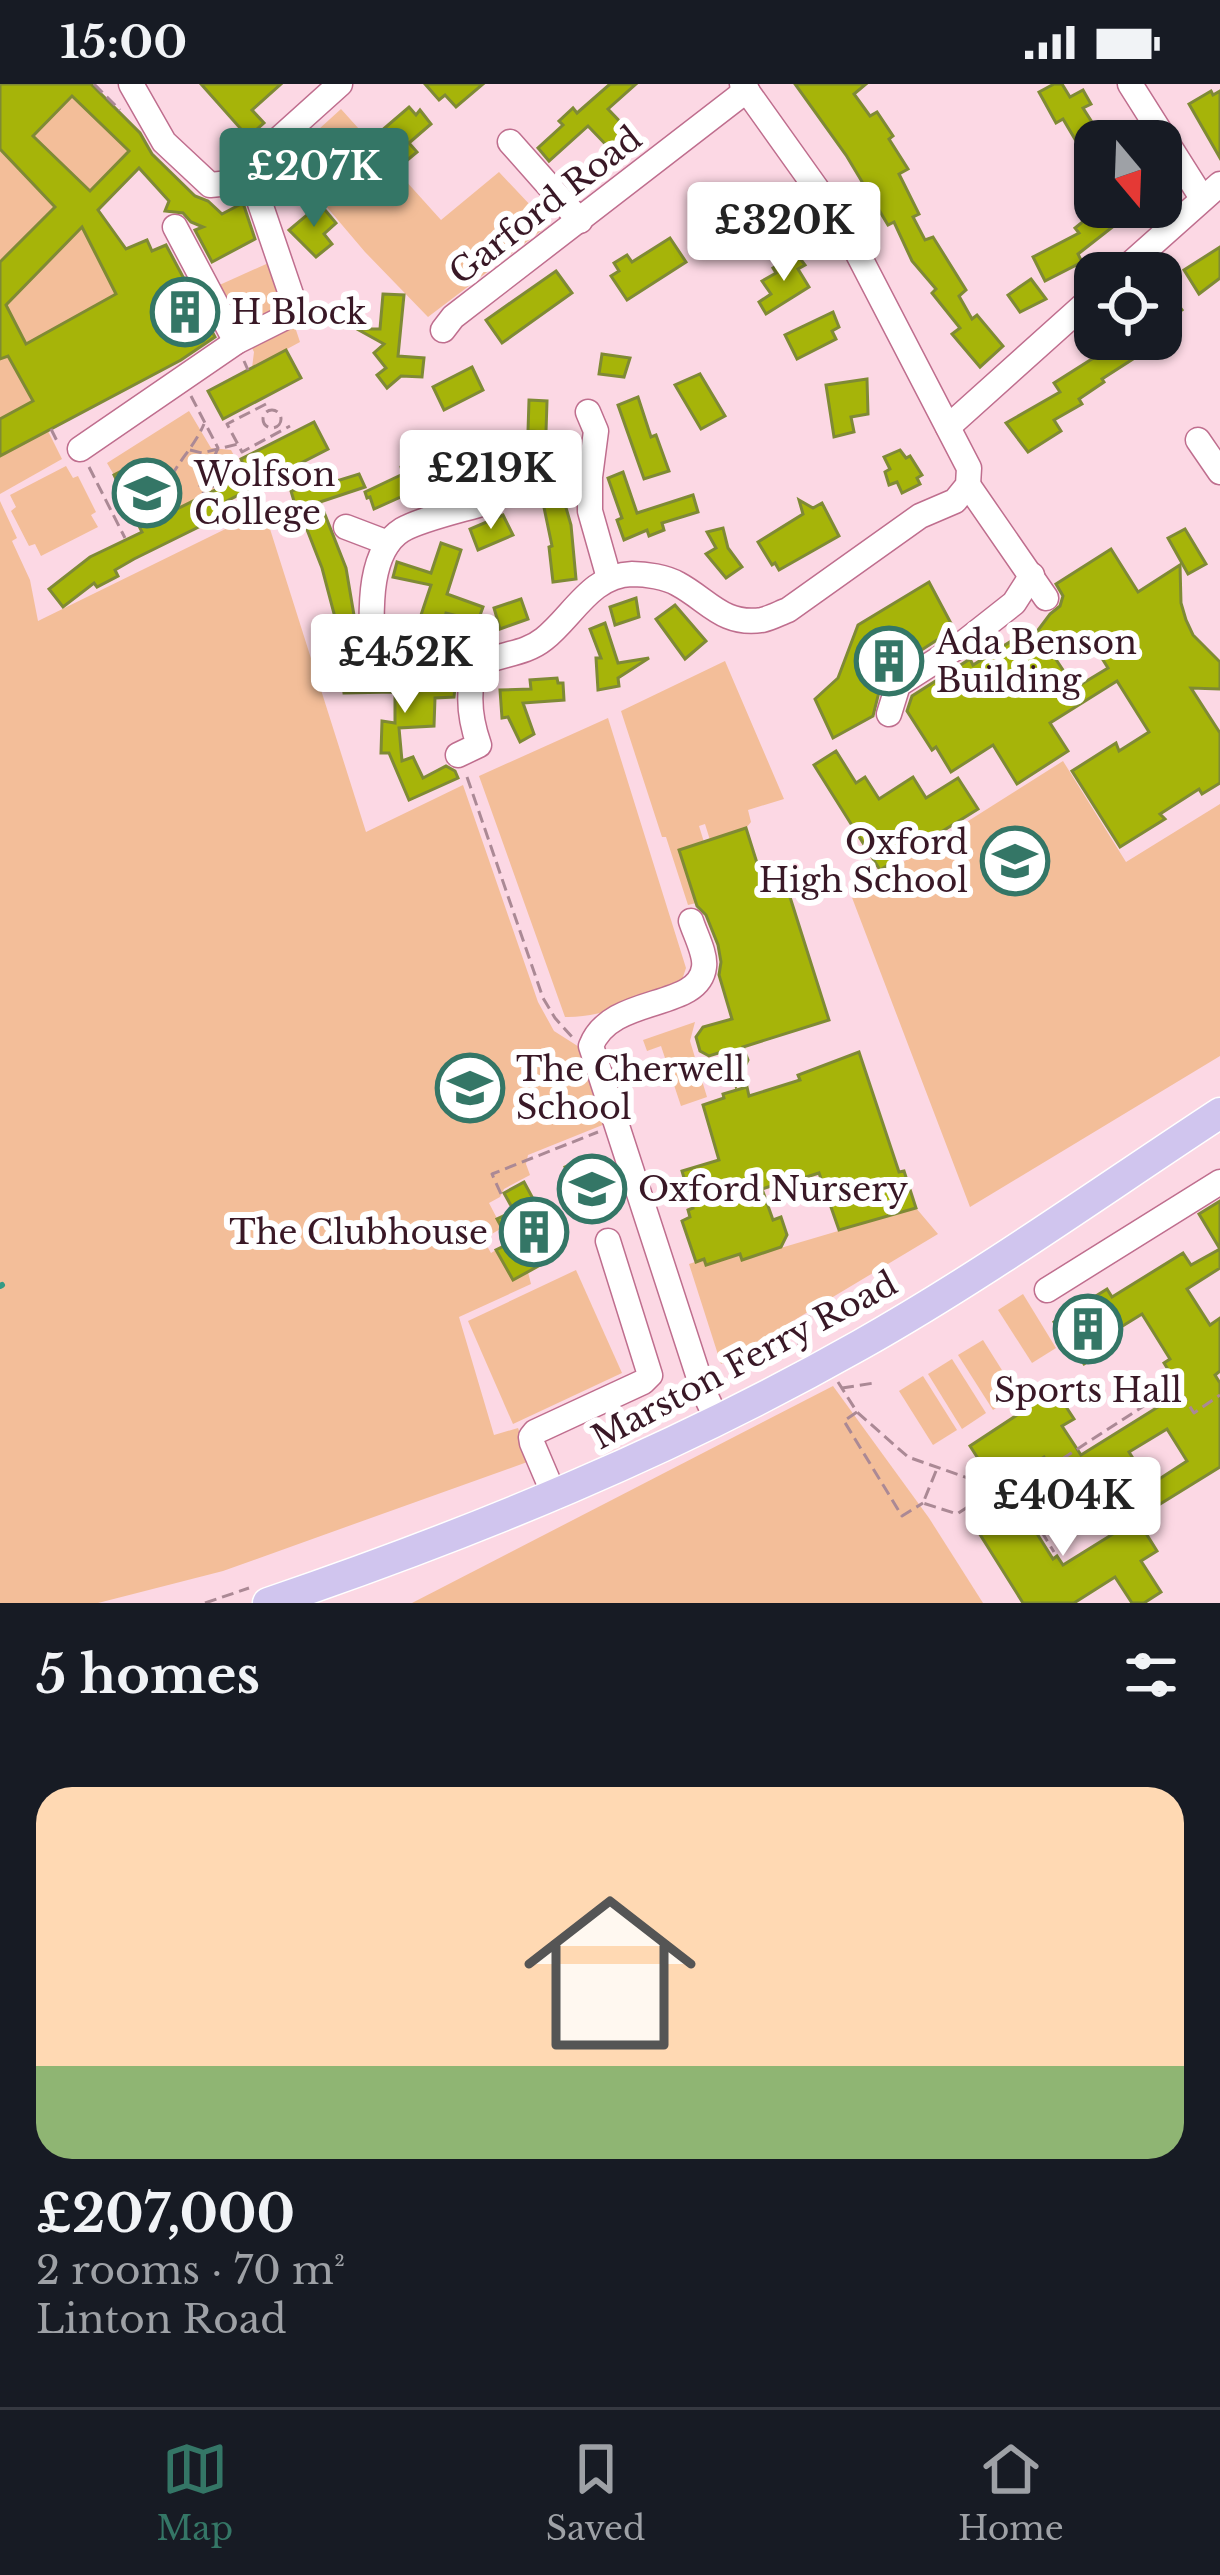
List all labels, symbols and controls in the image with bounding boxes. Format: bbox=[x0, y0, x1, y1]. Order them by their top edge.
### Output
text: 15:00 bbox=[60, 14, 187, 70]
street label: Garford Road bbox=[441, 118, 650, 293]
north arrow bbox=[1074, 120, 1182, 228]
map controls bbox=[1074, 120, 1182, 360]
pin: £207K bbox=[230, 128, 398, 230]
text: £207K bbox=[247, 142, 381, 191]
pin: £320K bbox=[700, 182, 868, 284]
text: £320K bbox=[714, 196, 854, 245]
button: locate bbox=[1074, 252, 1182, 360]
building icon: H Block bbox=[150, 277, 220, 347]
place label: H Block bbox=[231, 292, 367, 333]
pin: £219K bbox=[407, 430, 575, 532]
text: £219K bbox=[427, 444, 555, 493]
place label: Wolfson College bbox=[193, 454, 335, 533]
school or university icon: Wolfson College bbox=[112, 458, 182, 528]
pin: £452K bbox=[321, 614, 489, 716]
place label: Ada Benson Building bbox=[935, 622, 1137, 701]
building icon: Ada Benson Building bbox=[854, 626, 924, 696]
text: £452K bbox=[338, 628, 472, 677]
place label: Oxford High School bbox=[759, 822, 968, 901]
school or university icon: Oxford High School bbox=[980, 826, 1050, 896]
place label: The Cherwell School bbox=[516, 1049, 745, 1128]
school or university icon: The Cherwell School bbox=[435, 1053, 505, 1123]
school or university icon: Oxford Nursery bbox=[557, 1154, 627, 1224]
place label: Oxford Nursery bbox=[638, 1169, 908, 1210]
building icon: The Clubhouse bbox=[499, 1197, 569, 1267]
place label: The Clubhouse bbox=[229, 1212, 488, 1253]
street label: Marston Ferry Road bbox=[585, 1263, 904, 1458]
building icon: Sports Hall bbox=[1053, 1294, 1123, 1364]
place label: Sports Hall bbox=[994, 1370, 1182, 1411]
pin: £404K bbox=[979, 1457, 1147, 1559]
text: £404K bbox=[993, 1471, 1133, 1520]
icon: filters bbox=[1118, 1642, 1184, 1708]
text: 5 homes bbox=[36, 1644, 260, 1707]
icon: home bbox=[502, 1865, 718, 2081]
text: £207,000 bbox=[36, 2183, 295, 2246]
text: 2 rooms · 70 m² bbox=[36, 2246, 345, 2295]
text: Linton Road bbox=[36, 2295, 287, 2344]
tab: Map bbox=[156, 2436, 233, 2549]
tab: Saved bbox=[546, 2436, 645, 2549]
tab: Home bbox=[958, 2436, 1064, 2549]

